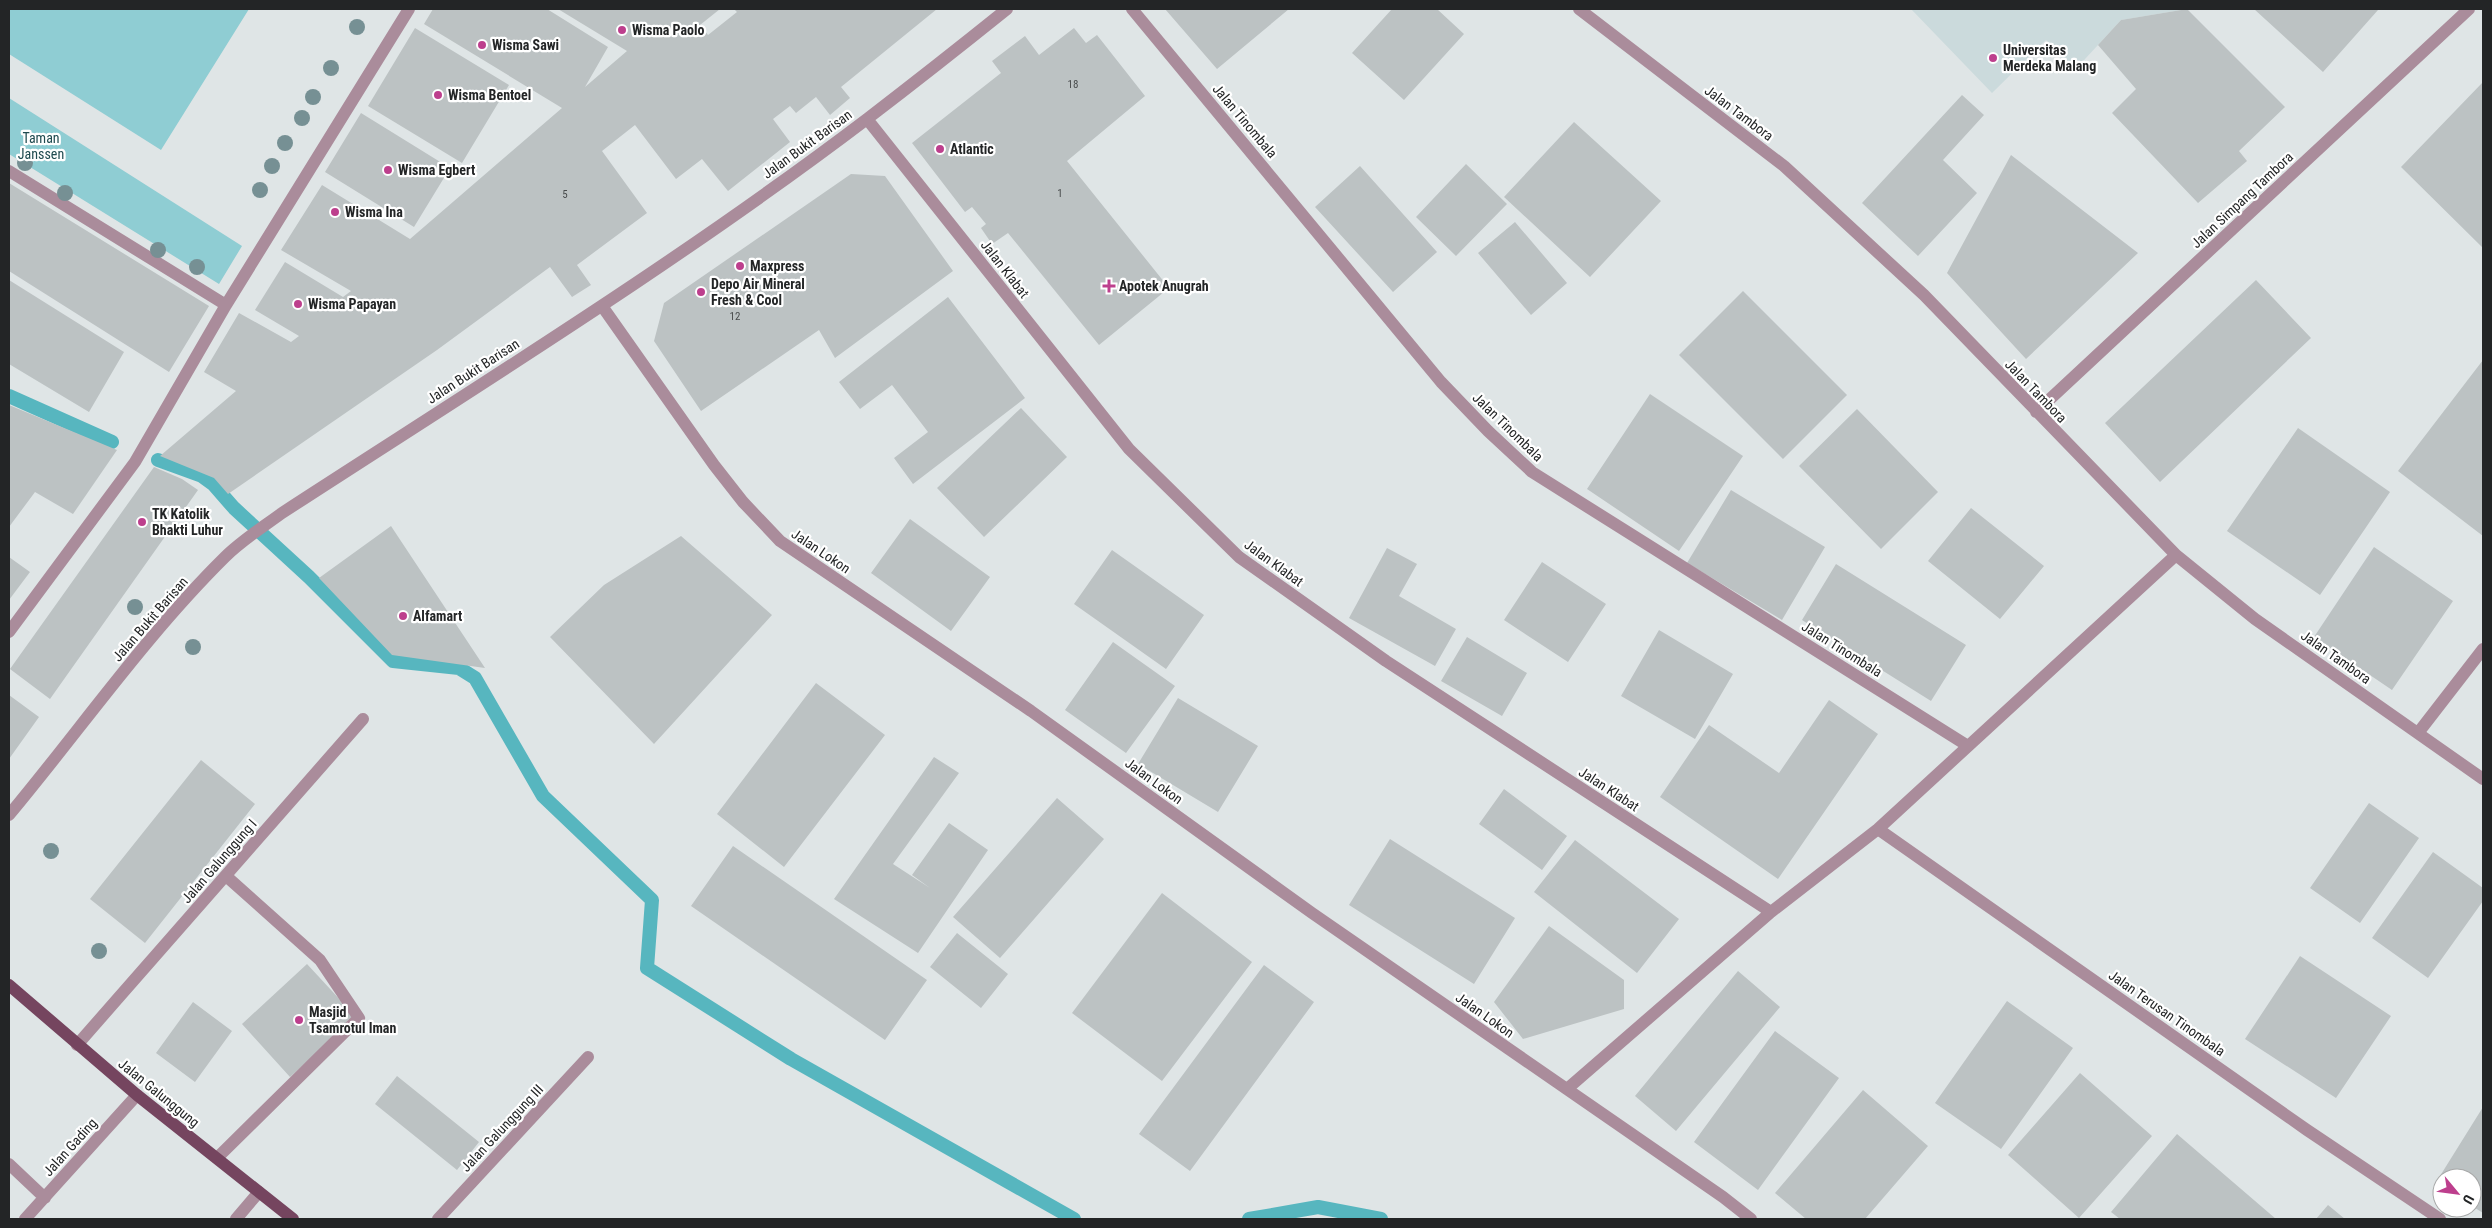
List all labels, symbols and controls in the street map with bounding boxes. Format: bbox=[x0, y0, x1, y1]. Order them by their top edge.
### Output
place label: Wisma Paolo bbox=[632, 22, 705, 38]
marker: Wisma Paolo bbox=[616, 24, 628, 36]
place label: Wisma Sawi bbox=[492, 37, 559, 53]
marker: Wisma Sawi bbox=[476, 39, 488, 51]
place label: Universitas Merdeka Malang bbox=[2003, 42, 2096, 74]
marker: Universitas Merdeka Malang bbox=[1987, 52, 1999, 64]
house number: 18 bbox=[1068, 78, 1078, 91]
street label: Jalan Tinombala bbox=[1209, 81, 1281, 161]
street label: Jalan Tambora bbox=[1702, 82, 1776, 144]
place label: Wisma Bentoel bbox=[448, 87, 531, 103]
marker: Wisma Bentoel bbox=[432, 89, 444, 101]
street label: Jalan Bukit Barisan bbox=[759, 106, 855, 182]
park label: Taman Janssen bbox=[18, 130, 64, 162]
place label: Atlantic bbox=[950, 141, 994, 157]
marker: Atlantic bbox=[934, 143, 946, 155]
street label: Jalan Simpang Tambora bbox=[2188, 149, 2296, 251]
place label: Wisma Egbert bbox=[398, 162, 475, 178]
marker: Wisma Egbert bbox=[382, 164, 394, 176]
house number: 1 bbox=[1057, 187, 1063, 200]
house number: 5 bbox=[562, 188, 568, 201]
place label: Wisma Ina bbox=[345, 204, 403, 220]
marker: Wisma Ina bbox=[329, 206, 341, 218]
street label: Jalan Klabat bbox=[978, 237, 1032, 301]
place label: Maxpress bbox=[750, 258, 804, 274]
marker: Maxpress bbox=[734, 260, 746, 272]
place label: Depo Air Mineral Fresh & Cool bbox=[711, 276, 805, 308]
place label: Apotek Anugrah bbox=[1119, 278, 1209, 294]
marker: Apotek Anugrah bbox=[1103, 280, 1115, 292]
marker: Depo Air Mineral Fresh & Cool bbox=[695, 286, 707, 298]
place label: Wisma Papayan bbox=[308, 296, 396, 312]
marker: Wisma Papayan bbox=[292, 298, 304, 310]
house number: 12 bbox=[730, 310, 740, 323]
street label: Jalan Bukit Barisan bbox=[424, 335, 522, 407]
street label: Jalan Tambora bbox=[2002, 356, 2070, 426]
street label: Jalan Tinombala bbox=[1470, 389, 1546, 465]
place label: TK Katolik Bhakti Luhur bbox=[152, 506, 223, 538]
marker: TK Katolik Bhakti Luhur bbox=[136, 516, 148, 528]
street label: Jalan Lokon bbox=[789, 526, 853, 576]
street label: Jalan Klabat bbox=[1242, 536, 1306, 590]
street label: Jalan Bukit Barisan bbox=[109, 574, 191, 664]
place label: Alfamart bbox=[413, 608, 462, 624]
marker: Alfamart bbox=[397, 610, 409, 622]
street label: Jalan Tinombala bbox=[1799, 618, 1885, 680]
street label: Jalan Tambora bbox=[2298, 627, 2374, 687]
street label: Jalan Lokon bbox=[1122, 755, 1186, 807]
street label: Jalan Klabat bbox=[1576, 764, 1642, 814]
street label: Jalan Galunggung I bbox=[178, 816, 260, 906]
street label: Jalan Terusan Tinombala bbox=[2106, 967, 2228, 1059]
street label: Jalan Lokon bbox=[1453, 989, 1517, 1041]
place label: Masjid Tsamrotul Iman bbox=[309, 1004, 396, 1036]
marker: Masjid Tsamrotul Iman bbox=[293, 1014, 305, 1026]
street label: Jalan Galunggung bbox=[115, 1056, 203, 1130]
street label: Jalan Galunggung III bbox=[458, 1081, 546, 1175]
street label: Jalan Gading bbox=[40, 1115, 100, 1179]
north arrow bbox=[2432, 1168, 2482, 1218]
text: U bbox=[2459, 1192, 2477, 1207]

